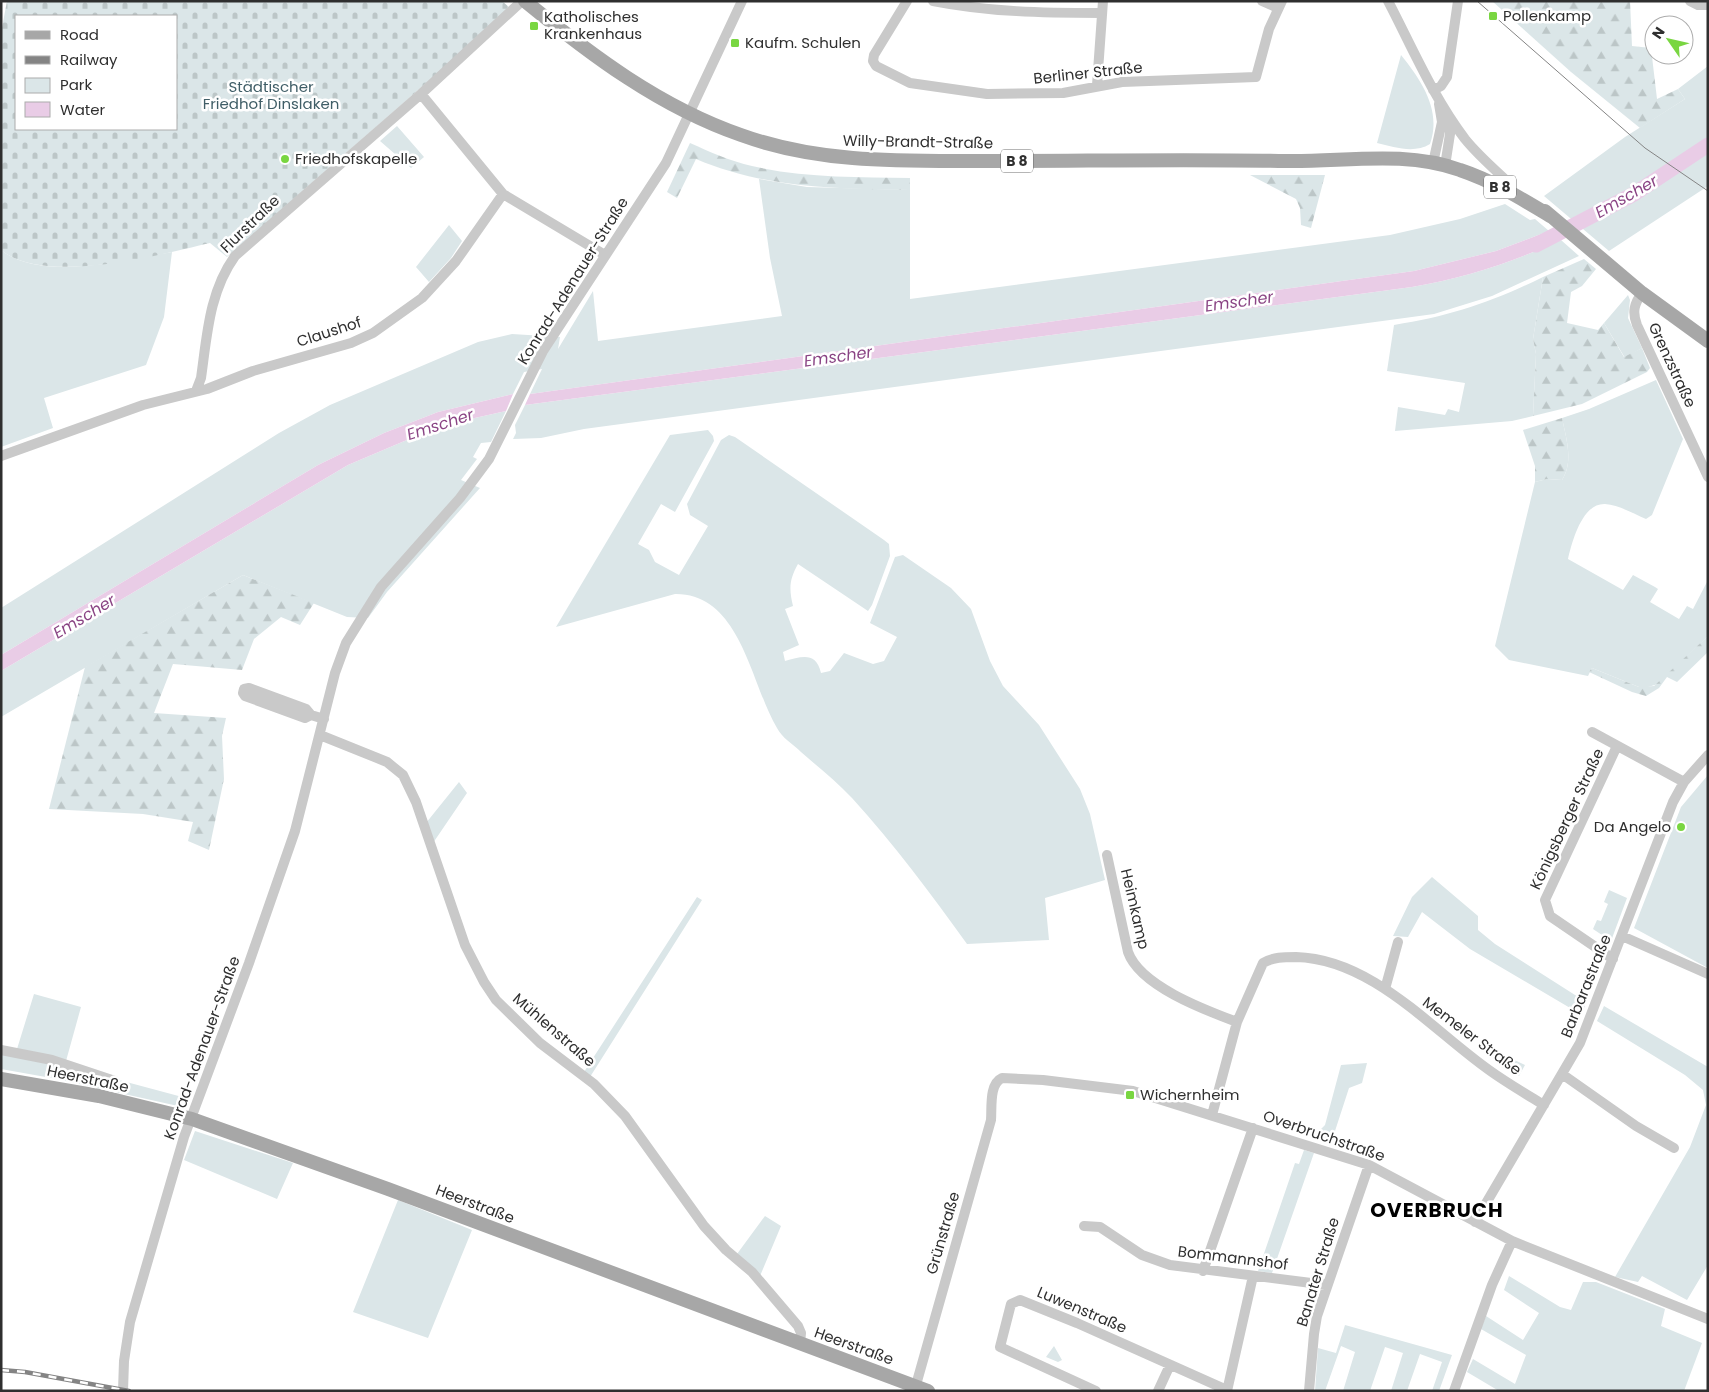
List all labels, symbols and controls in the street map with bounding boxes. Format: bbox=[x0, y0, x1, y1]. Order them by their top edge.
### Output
place label: Pollenkamp bbox=[1503, 5, 1591, 26]
place label: Katholisches Krankenhaus bbox=[544, 6, 642, 44]
marker: Pollenkamp bbox=[1487, 10, 1499, 22]
legend bbox=[15, 15, 178, 130]
north arrow bbox=[1644, 15, 1694, 65]
marker: Katholisches Krankenhaus bbox=[528, 20, 540, 32]
text: N bbox=[1647, 23, 1669, 43]
text: Road bbox=[60, 24, 99, 45]
place label: Kaufm. Schulen bbox=[745, 32, 861, 53]
marker: Kaufm. Schulen bbox=[729, 37, 741, 49]
text: Railway bbox=[60, 49, 118, 70]
street label: Berliner Straße bbox=[1032, 56, 1143, 89]
text: Park bbox=[60, 74, 92, 95]
park label: Städtischer Friedhof Dinslaken bbox=[203, 76, 339, 114]
text: Water bbox=[60, 99, 106, 120]
street label: Willy-Brandt-Straße bbox=[843, 130, 993, 153]
place label: Friedhofskapelle bbox=[295, 148, 417, 169]
road number: B 8 bbox=[1001, 150, 1033, 172]
marker: Friedhofskapelle bbox=[279, 153, 291, 165]
water label: Emscher bbox=[1591, 169, 1663, 224]
road number: B 8 bbox=[1484, 176, 1516, 198]
street label: Flurstraße bbox=[215, 190, 284, 257]
street label: Konrad-Adenauer-Straße bbox=[512, 193, 633, 369]
water label: Emscher bbox=[1203, 285, 1276, 318]
street label: Claushof bbox=[294, 311, 364, 352]
street label: Grenzstraße bbox=[1644, 319, 1701, 411]
water label: Emscher bbox=[802, 340, 875, 373]
water label: Emscher bbox=[404, 403, 477, 446]
water label: Emscher bbox=[49, 588, 121, 644]
street label: Königsberger Straße bbox=[1525, 745, 1608, 893]
place label: Da Angelo bbox=[1594, 816, 1671, 837]
marker: Da Angelo bbox=[1675, 821, 1687, 833]
street label: Heimkamp bbox=[1116, 866, 1155, 951]
street label: Barbarastraße bbox=[1555, 931, 1616, 1041]
street label: Konrad-Adenauer-Straße bbox=[159, 953, 245, 1143]
street label: Mühlenstraße bbox=[508, 988, 600, 1071]
street label: Memeler Straße bbox=[1418, 991, 1526, 1080]
street label: Heerstraße bbox=[45, 1060, 131, 1097]
place label: Wichernheim bbox=[1140, 1084, 1240, 1105]
marker: Wichernheim bbox=[1124, 1089, 1136, 1101]
street label: Overbruchstraße bbox=[1260, 1105, 1388, 1166]
street label: Heerstraße bbox=[433, 1179, 518, 1228]
street label: Grünstraße bbox=[921, 1189, 964, 1277]
district label: OVERBRUCH bbox=[1370, 1196, 1504, 1224]
street label: Banater Straße bbox=[1291, 1215, 1344, 1329]
street label: Bommannshof bbox=[1177, 1240, 1289, 1275]
street label: Luwenstraße bbox=[1034, 1281, 1130, 1338]
street label: Heerstraße bbox=[812, 1321, 897, 1370]

